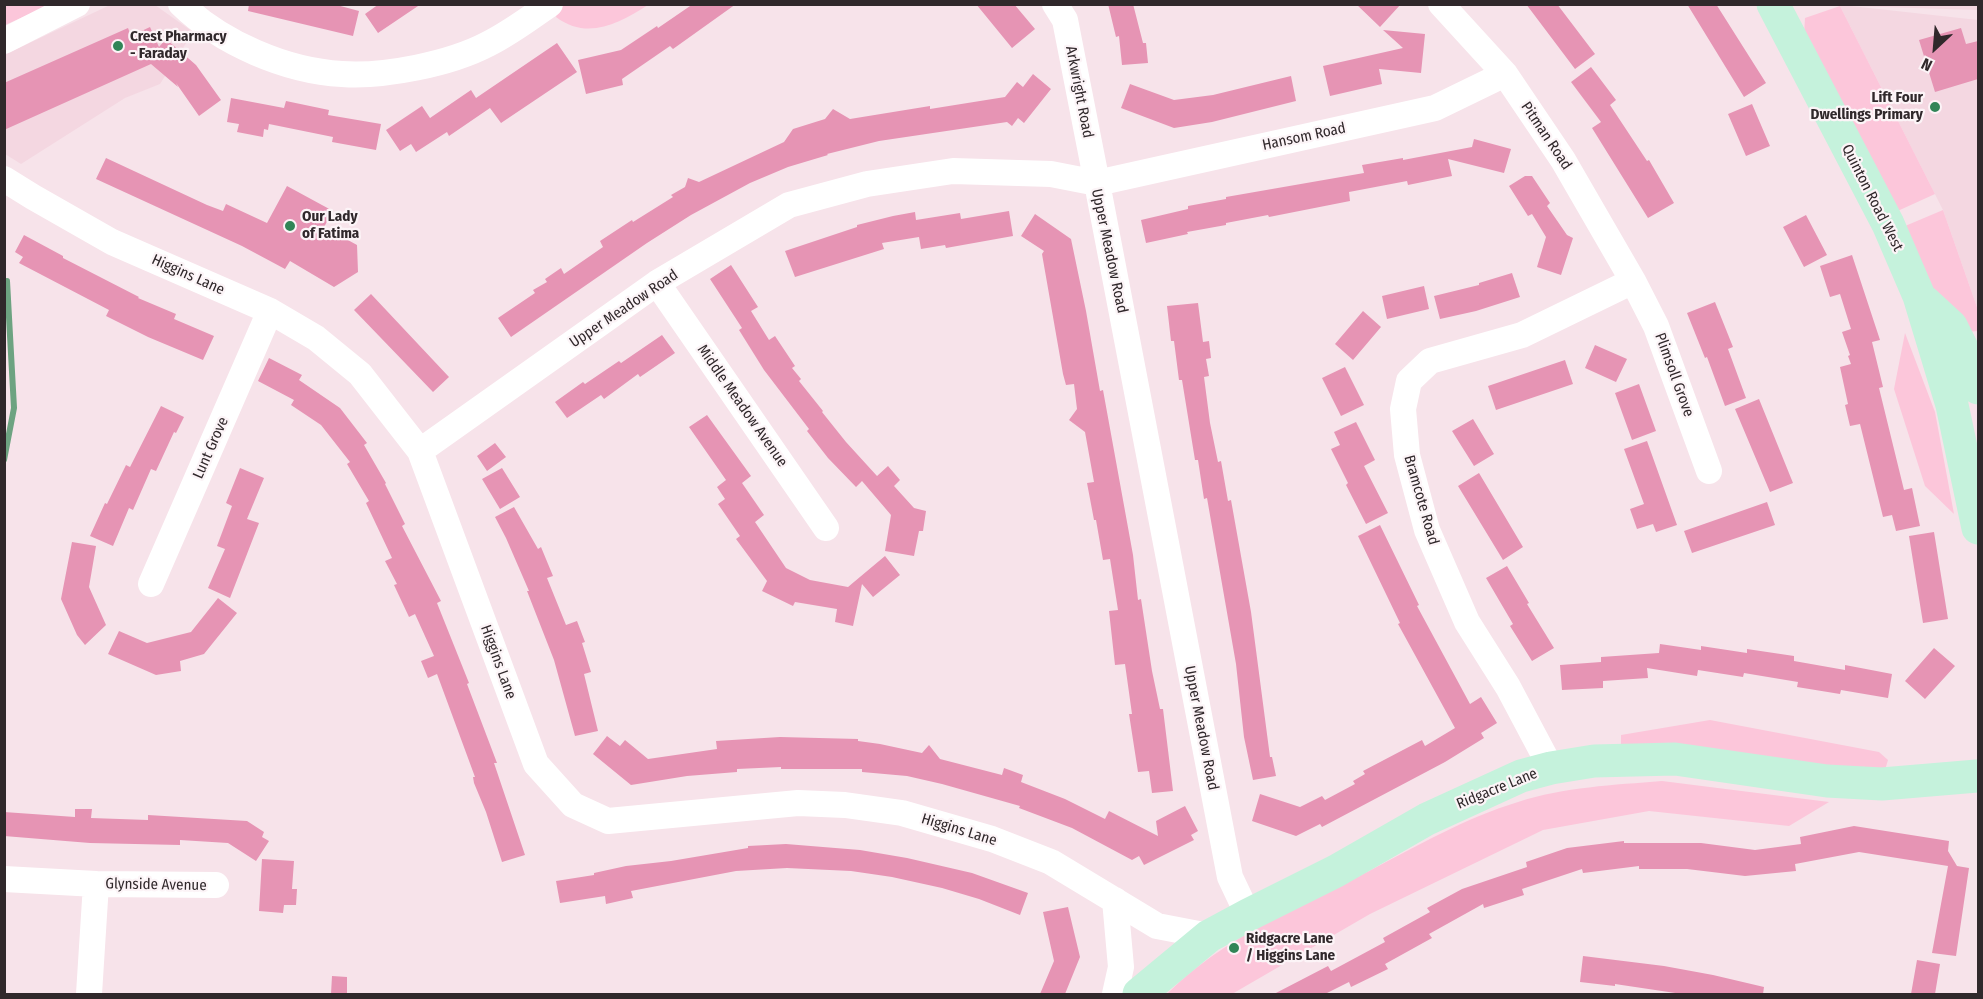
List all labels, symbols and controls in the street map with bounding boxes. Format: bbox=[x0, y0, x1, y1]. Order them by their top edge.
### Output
north arrow bbox=[1905, 18, 1965, 78]
place label: Crest Pharmacy - Faraday bbox=[130, 28, 227, 63]
marker: Crest Pharmacy - Faraday bbox=[111, 39, 125, 53]
street label: Arkwright Road bbox=[1061, 44, 1097, 140]
text: N bbox=[1918, 54, 1935, 75]
place label: Lift Four Dwellings Primary bbox=[1810, 89, 1923, 124]
street label: Pitman Road bbox=[1517, 99, 1575, 173]
marker: Lift Four Dwellings Primary bbox=[1928, 100, 1942, 114]
street label: Hansom Road bbox=[1261, 119, 1347, 155]
street label: Quinton Road West bbox=[1837, 142, 1907, 254]
street label: Upper Meadow Road bbox=[1087, 187, 1131, 315]
place label: Our Lady of Fatima bbox=[302, 208, 359, 243]
marker: Our Lady of Fatima bbox=[283, 219, 297, 233]
street label: Higgins Lane bbox=[149, 251, 227, 299]
street label: Upper Meadow Road bbox=[566, 266, 682, 352]
street label: Plimsoll Grove bbox=[1650, 331, 1698, 419]
street label: Middle Meadow Avenue bbox=[693, 341, 791, 471]
street label: Lunt Grove bbox=[189, 414, 233, 482]
street label: Bramcote Road bbox=[1400, 453, 1442, 547]
street label: Higgins Lane bbox=[476, 622, 520, 702]
street label: Upper Meadow Road bbox=[1180, 664, 1222, 792]
street label: Ridgacre Lane bbox=[1454, 765, 1540, 813]
street label: Higgins Lane bbox=[919, 810, 999, 850]
street label: Glynside Avenue bbox=[105, 875, 207, 895]
place label: Ridgacre Lane / Higgins Lane bbox=[1246, 930, 1335, 965]
marker: Ridgacre Lane / Higgins Lane bbox=[1227, 941, 1241, 955]

